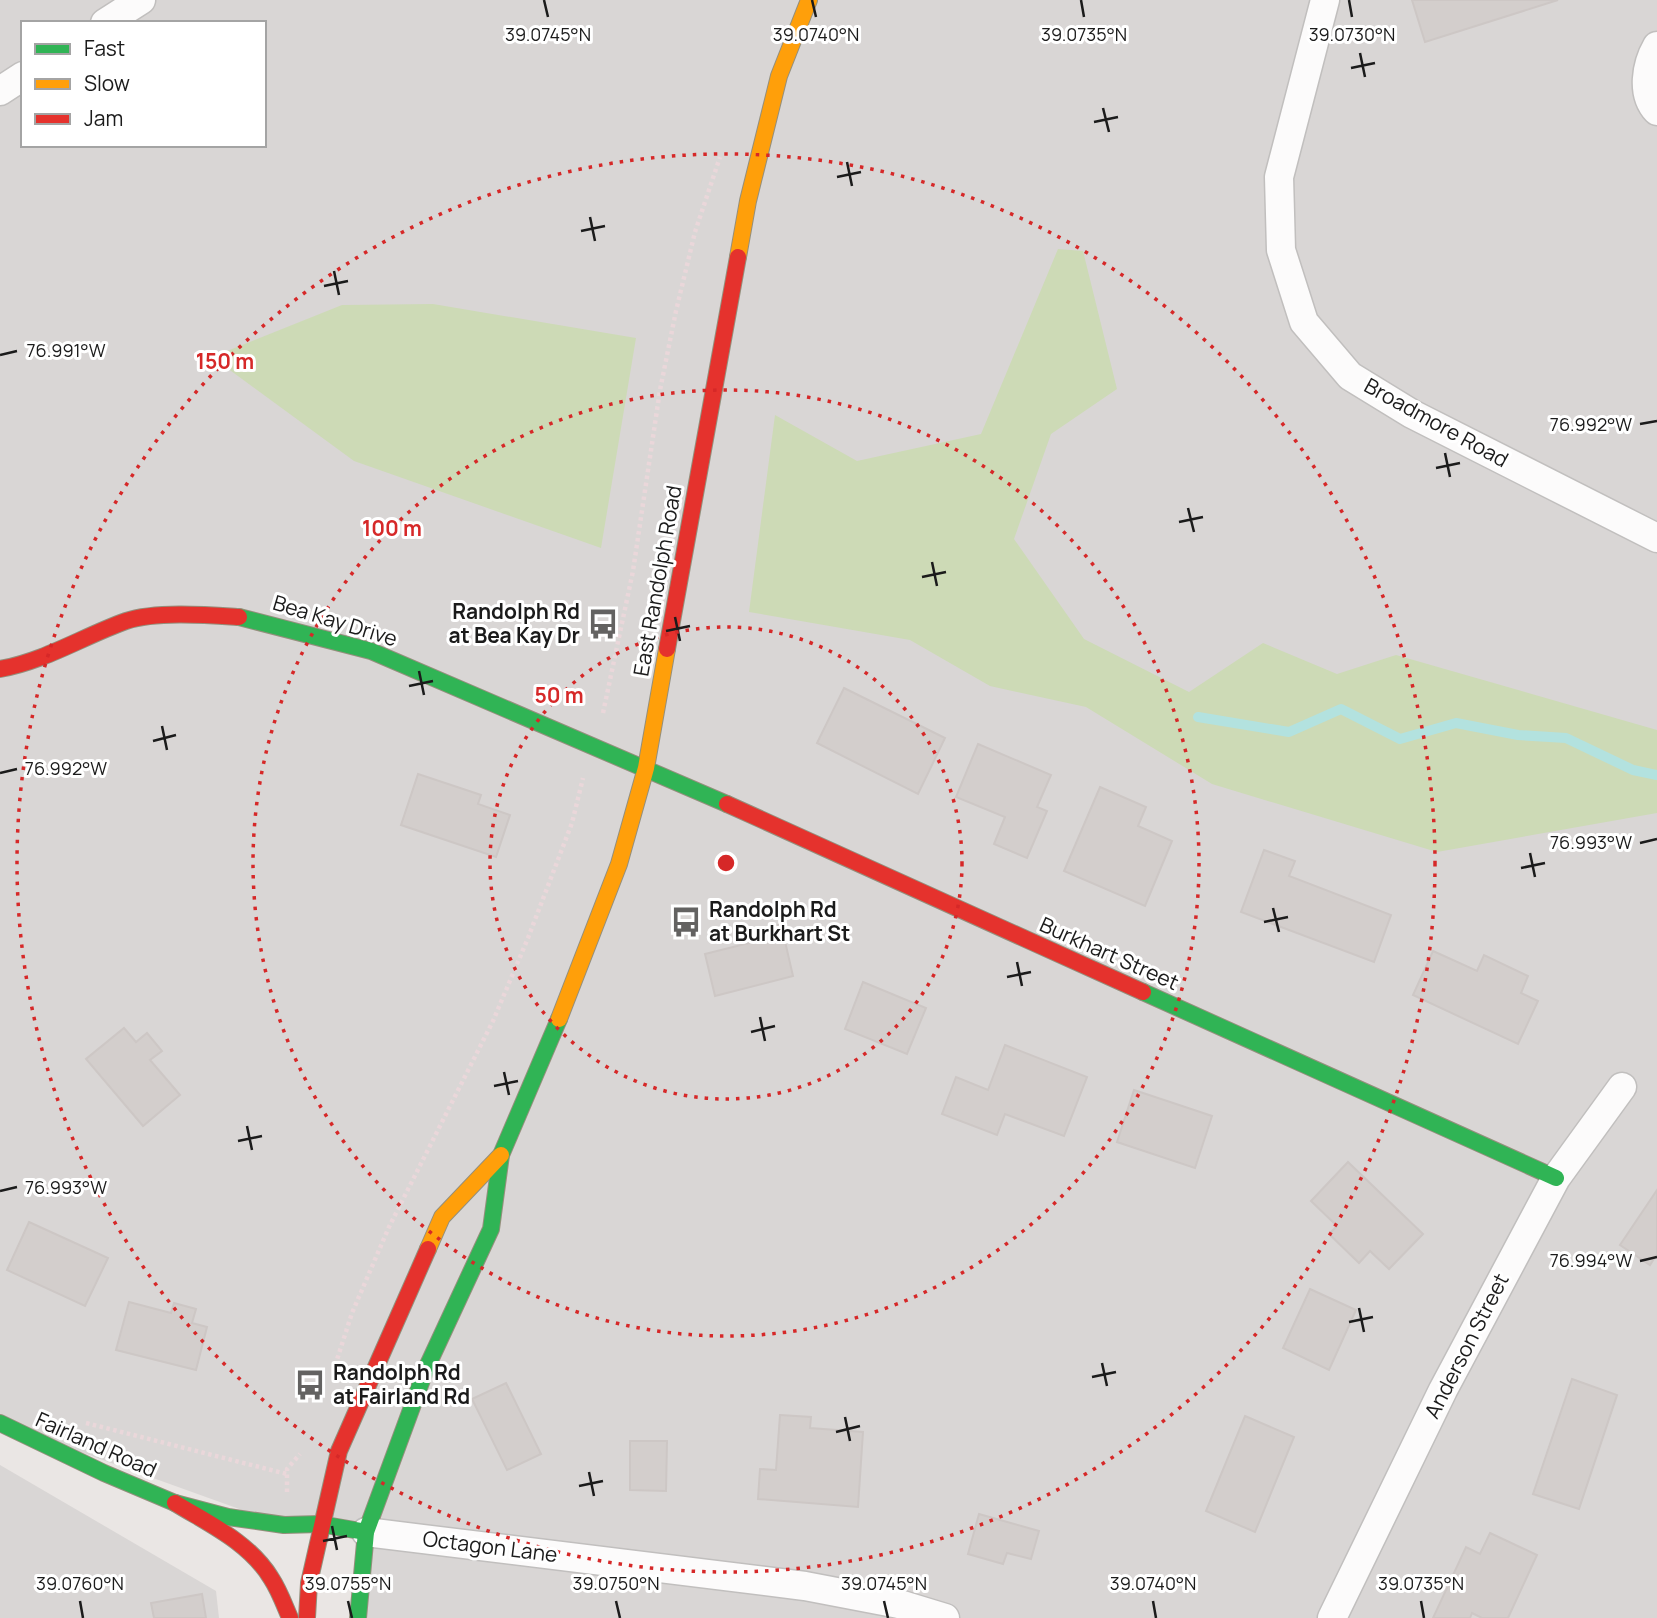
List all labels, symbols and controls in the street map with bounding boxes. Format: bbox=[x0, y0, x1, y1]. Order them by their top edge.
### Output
legend bbox=[21, 21, 266, 147]
text: 39.0745°N bbox=[505, 22, 591, 46]
text: 39.0740°N bbox=[773, 22, 859, 46]
text: 39.0735°N bbox=[1041, 22, 1127, 46]
text: 39.0730°N bbox=[1309, 22, 1395, 46]
text: Fast bbox=[84, 34, 125, 62]
text: Slow bbox=[84, 69, 130, 97]
text: Jam bbox=[84, 104, 123, 132]
text: 76.991°W bbox=[26, 338, 106, 362]
text: 150 m bbox=[196, 347, 254, 375]
street label: Broadmore Road bbox=[1359, 371, 1513, 473]
text: 76.992°W bbox=[1550, 412, 1632, 436]
street label: East Randolph Road bbox=[626, 483, 688, 678]
text: 100 m bbox=[362, 514, 422, 542]
street label: Bea Kay Drive bbox=[270, 588, 401, 652]
place label: Randolph Rd at Bea Kay Dr bbox=[449, 597, 580, 649]
bus stop icon: Randolph Rd at Bea Kay Dr bbox=[586, 607, 620, 641]
text: 50 m bbox=[534, 681, 584, 709]
text: 76.992°W bbox=[25, 756, 107, 780]
text: 76.993°W bbox=[1550, 830, 1632, 854]
centre of rings bbox=[714, 851, 738, 875]
place label: Randolph Rd at Burkhart St bbox=[709, 895, 850, 947]
bus stop icon: Randolph Rd at Burkhart St bbox=[669, 905, 703, 939]
street label: Burkhart Street bbox=[1035, 910, 1183, 996]
text: 76.993°W bbox=[25, 1175, 107, 1199]
text: 76.994°W bbox=[1550, 1248, 1632, 1272]
street label: Anderson Street bbox=[1417, 1268, 1515, 1423]
place label: Randolph Rd at Fairland Rd bbox=[333, 1358, 470, 1410]
bus stop icon: Randolph Rd at Fairland Rd bbox=[293, 1368, 327, 1402]
street label: Fairland Road bbox=[31, 1405, 161, 1483]
street label: Octagon Lane bbox=[421, 1524, 559, 1568]
text: 39.0760°N bbox=[36, 1571, 124, 1595]
text: 39.0755°N bbox=[305, 1571, 391, 1595]
text: 39.0750°N bbox=[572, 1571, 660, 1595]
text: 39.0745°N bbox=[841, 1571, 927, 1595]
text: 39.0740°N bbox=[1110, 1571, 1196, 1595]
text: 39.0735°N bbox=[1378, 1571, 1464, 1595]

